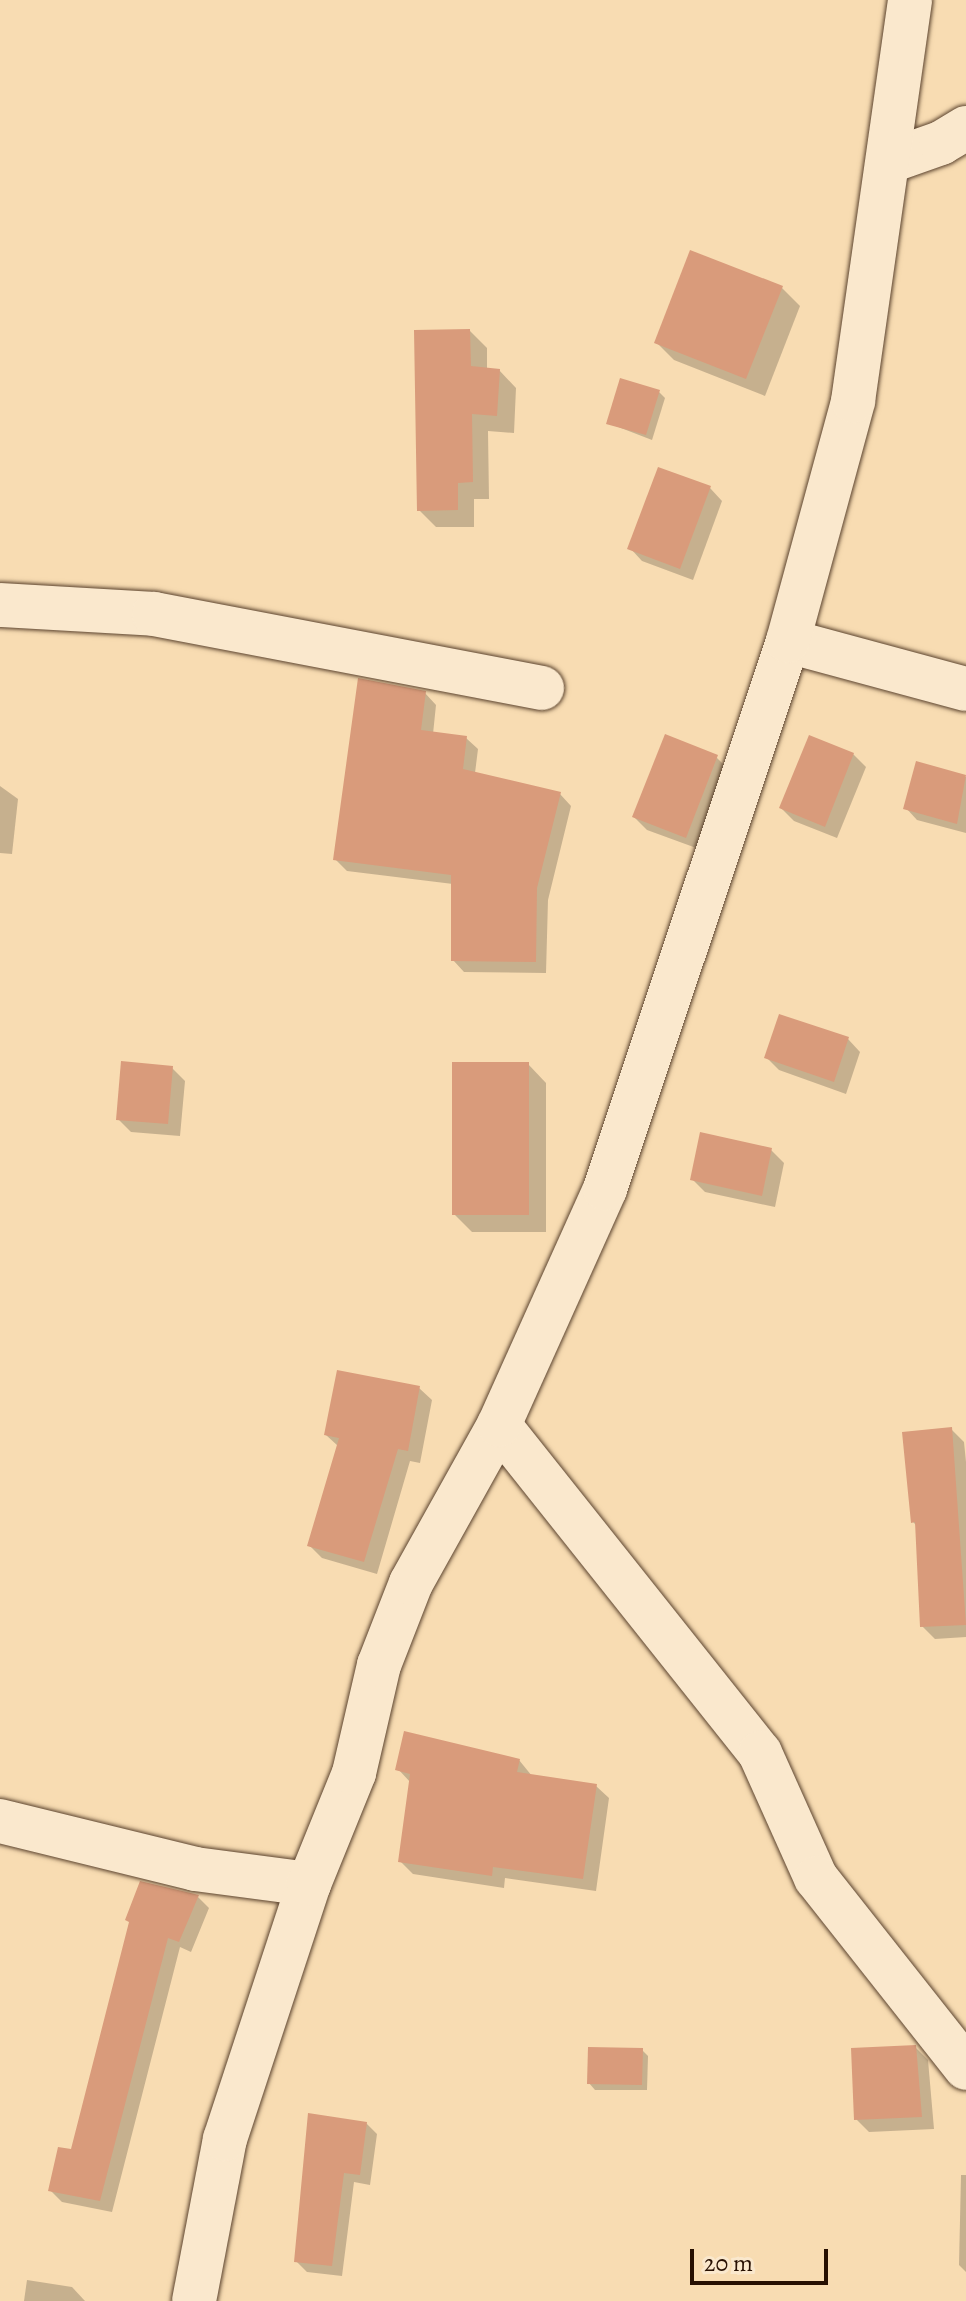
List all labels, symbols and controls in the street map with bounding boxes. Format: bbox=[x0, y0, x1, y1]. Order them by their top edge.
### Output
scale bar bbox=[694, 2233, 832, 2283]
text: 20 m bbox=[704, 2247, 753, 2279]

